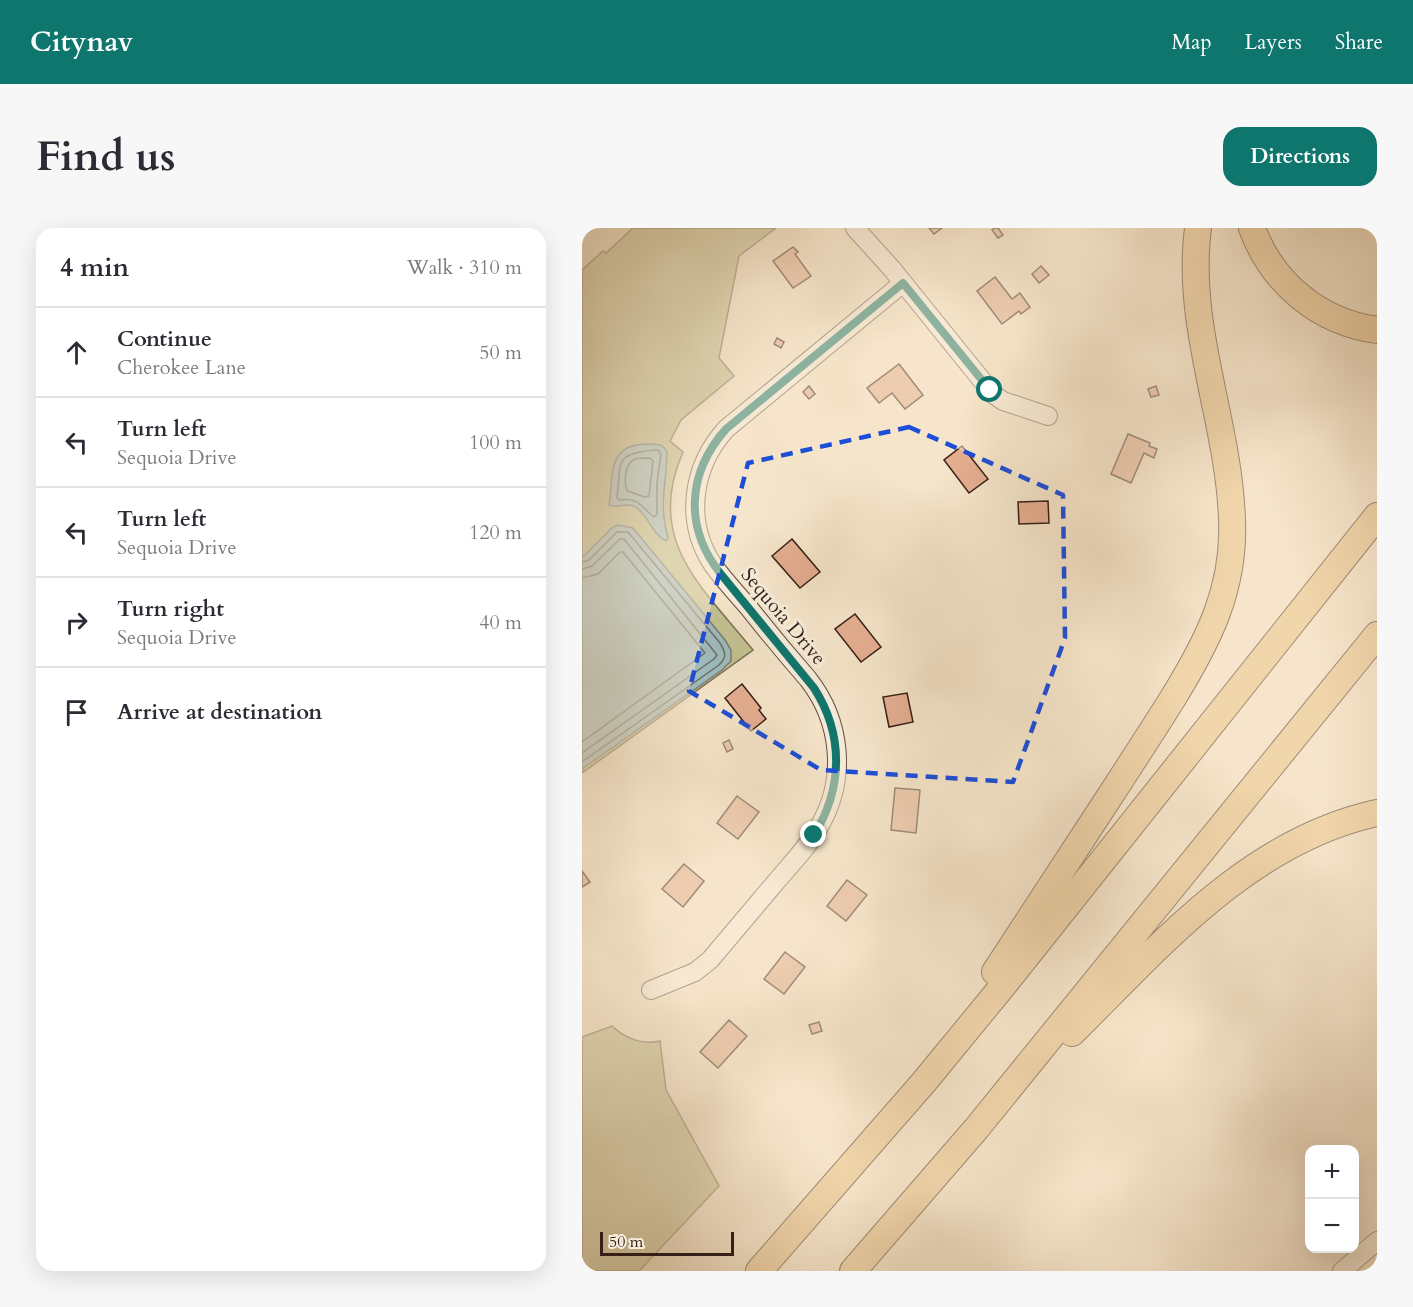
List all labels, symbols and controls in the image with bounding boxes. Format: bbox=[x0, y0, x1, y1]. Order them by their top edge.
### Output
text: Citynav bbox=[30, 23, 133, 61]
text: Map bbox=[1172, 28, 1212, 57]
text: Layers bbox=[1245, 28, 1302, 57]
text: Share bbox=[1335, 28, 1383, 57]
button: Directions bbox=[1223, 127, 1377, 186]
text: Find us bbox=[36, 128, 176, 185]
text: 4 min bbox=[60, 250, 129, 285]
text: Walk · 310 m bbox=[407, 254, 522, 281]
text: Continue bbox=[117, 324, 212, 354]
icon: ahead bbox=[60, 336, 93, 369]
text: 50 m bbox=[479, 339, 522, 366]
text: Cherokee Lane bbox=[117, 354, 246, 381]
route start bbox=[976, 376, 1002, 402]
text: Turn left bbox=[117, 414, 206, 444]
icon: left bbox=[60, 426, 93, 459]
text: 100 m bbox=[469, 429, 522, 456]
text: Sequoia Drive bbox=[117, 444, 237, 471]
text: Turn left bbox=[117, 504, 206, 534]
icon: left bbox=[60, 516, 93, 549]
text: 120 m bbox=[469, 519, 522, 546]
text: Sequoia Drive bbox=[117, 534, 237, 561]
street label: Sequoia Drive bbox=[735, 562, 832, 671]
text: Turn right bbox=[117, 594, 224, 624]
icon: right bbox=[60, 606, 93, 639]
text: 40 m bbox=[479, 609, 522, 636]
text: Sequoia Drive bbox=[117, 624, 237, 651]
icon: arrive bbox=[60, 696, 93, 729]
text: Arrive at destination bbox=[117, 697, 322, 727]
route end bbox=[800, 821, 826, 847]
map controls bbox=[1305, 1145, 1359, 1253]
button: + bbox=[1305, 1145, 1359, 1199]
button: − bbox=[1305, 1199, 1359, 1253]
scale bar bbox=[600, 1229, 734, 1256]
text: 50 m bbox=[609, 1231, 643, 1253]

